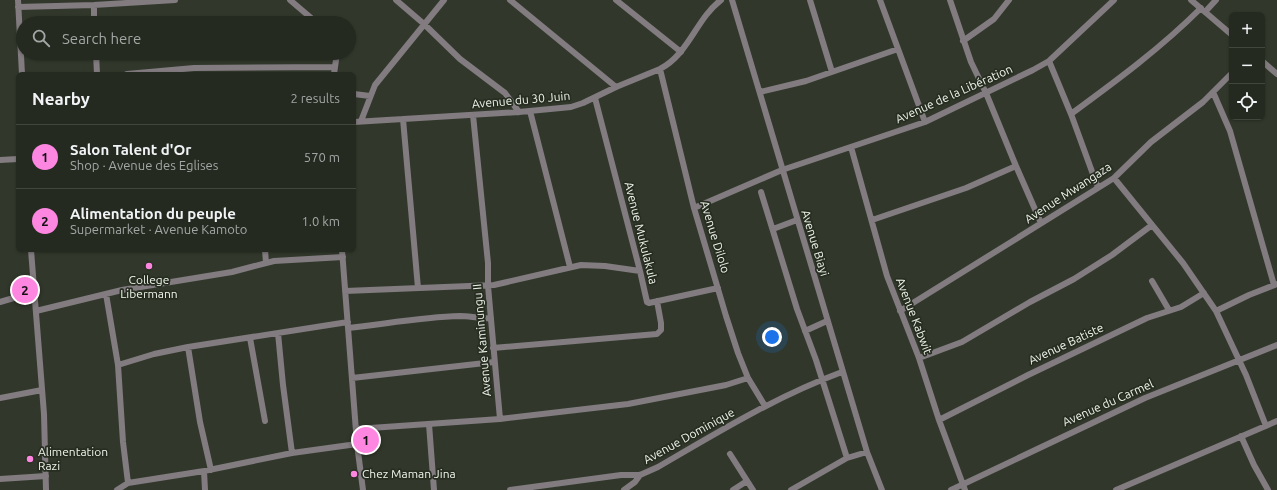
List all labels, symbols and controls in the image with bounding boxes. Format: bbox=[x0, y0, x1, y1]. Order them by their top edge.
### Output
map controls bbox=[1229, 12, 1265, 120]
button: + bbox=[1229, 12, 1265, 48]
search box bbox=[16, 16, 356, 60]
icon: search bbox=[30, 27, 52, 49]
text: Search here bbox=[62, 30, 141, 47]
button: − bbox=[1229, 48, 1265, 84]
street label: Avenue de la Libération bbox=[893, 62, 1014, 125]
button: locate bbox=[1229, 84, 1265, 120]
text: Nearby bbox=[32, 89, 90, 108]
street label: Avenue du 30 Juin bbox=[471, 89, 571, 110]
text: 2 results bbox=[290, 91, 340, 105]
text: Salon Talent d'Or bbox=[70, 141, 191, 158]
text: 1 bbox=[41, 150, 49, 164]
text: 570 m bbox=[304, 150, 340, 164]
text: Shop · Avenue des Eglises bbox=[70, 158, 218, 172]
street label: Avenue Mwangaza bbox=[1022, 160, 1113, 225]
street label: Avenue Mukulakula bbox=[622, 180, 660, 285]
street label: Avenue Dilolo bbox=[698, 199, 733, 275]
text: Alimentation du peuple bbox=[70, 205, 236, 222]
street label: Avenue Biayi bbox=[799, 208, 832, 278]
text: 2 bbox=[41, 214, 49, 228]
text: 1.0 km bbox=[301, 214, 340, 228]
text: Supermarket · Avenue Kamoto bbox=[70, 222, 247, 236]
marker: College Libermann bbox=[144, 261, 154, 271]
place label: College Libermann bbox=[120, 273, 178, 300]
pin: 2 bbox=[12, 275, 38, 305]
street label: Avenue Kabwit bbox=[894, 276, 935, 356]
street label: Avenue Kaminungu II bbox=[470, 283, 493, 397]
street label: Avenue Batiste bbox=[1026, 321, 1105, 367]
your location bbox=[762, 327, 782, 347]
street label: Avenue du Carmel bbox=[1060, 377, 1155, 428]
street label: Avenue Dominique bbox=[641, 405, 737, 466]
pin: 1 bbox=[353, 425, 379, 455]
place label: Alimentation Razi bbox=[38, 445, 108, 472]
marker: Alimentation Razi bbox=[25, 454, 35, 464]
place label: Chez Maman Jina bbox=[362, 467, 456, 480]
marker: Chez Maman Jina bbox=[349, 469, 359, 479]

